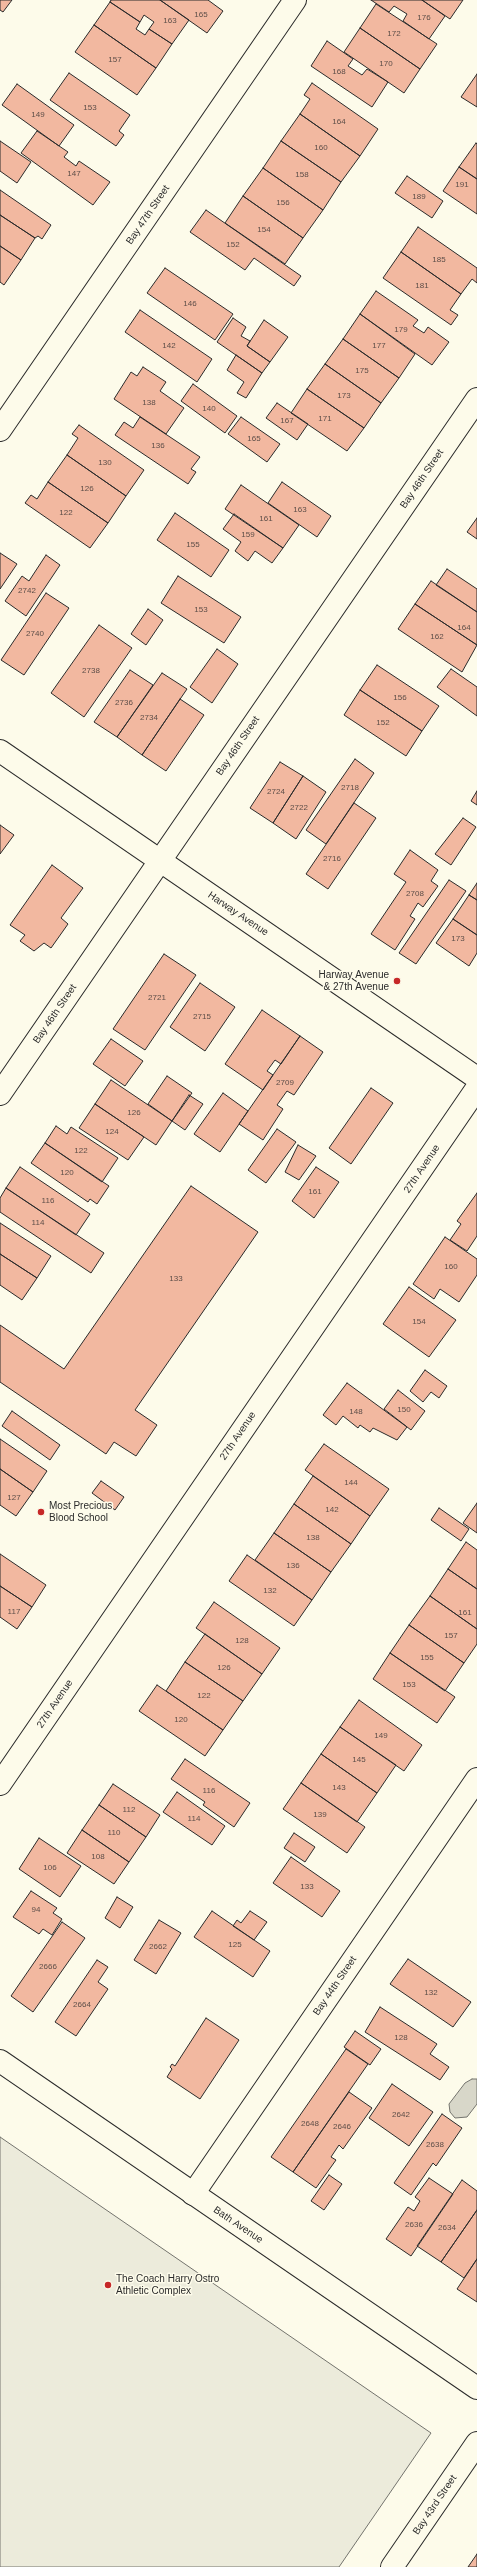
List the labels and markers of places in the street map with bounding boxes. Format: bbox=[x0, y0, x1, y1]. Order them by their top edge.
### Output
place label: Harway Avenue & 27th Avenue bbox=[319, 969, 389, 992]
marker: Harway Avenue & 27th Avenue bbox=[392, 976, 402, 986]
place label: Most Precious Blood School bbox=[49, 1500, 112, 1524]
marker: Most Precious Blood School bbox=[36, 1507, 46, 1517]
place label: The Coach Harry Ostro Athletic Complex bbox=[116, 2273, 219, 2296]
marker: The Coach Harry Ostro Athletic Complex bbox=[103, 2280, 113, 2290]

